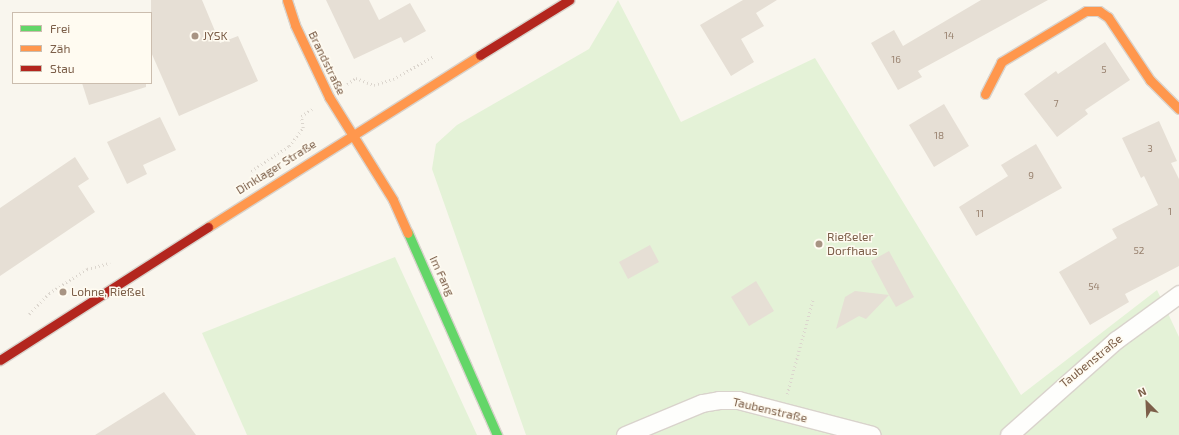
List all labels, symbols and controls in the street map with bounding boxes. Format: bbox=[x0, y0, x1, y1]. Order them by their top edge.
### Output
legend bbox=[12, 12, 152, 84]
text: Frei bbox=[50, 21, 70, 35]
place label: JYSK bbox=[203, 29, 228, 43]
street label: Brandstraße bbox=[305, 29, 349, 97]
house number: 14 bbox=[944, 30, 954, 42]
marker: JYSK bbox=[190, 31, 200, 41]
text: Zäh bbox=[50, 41, 70, 55]
house number: 16 bbox=[891, 54, 901, 66]
text: Stau bbox=[50, 61, 75, 75]
house number: 5 bbox=[1101, 64, 1107, 76]
house number: 7 bbox=[1053, 98, 1059, 110]
house number: 18 bbox=[934, 130, 944, 142]
street label: Dinklager Straße bbox=[233, 137, 319, 197]
house number: 3 bbox=[1147, 143, 1153, 155]
house number: 9 bbox=[1028, 170, 1034, 182]
house number: 1 bbox=[1168, 206, 1172, 218]
house number: 11 bbox=[976, 208, 984, 220]
place label: Rießeler Dorfhaus bbox=[827, 230, 878, 258]
marker: Rießeler Dorfhaus bbox=[814, 239, 824, 249]
house number: 52 bbox=[1134, 245, 1144, 257]
street label: Im Fang bbox=[426, 254, 458, 298]
house number: 54 bbox=[1088, 281, 1100, 293]
place label: Lohne, Rießel bbox=[71, 285, 145, 299]
marker: Lohne, Rießel bbox=[58, 287, 68, 297]
street label: Taubenstraße bbox=[1057, 331, 1125, 391]
north arrow bbox=[1127, 383, 1167, 423]
text: N bbox=[1136, 384, 1148, 399]
street label: Taubenstraße bbox=[731, 394, 809, 426]

